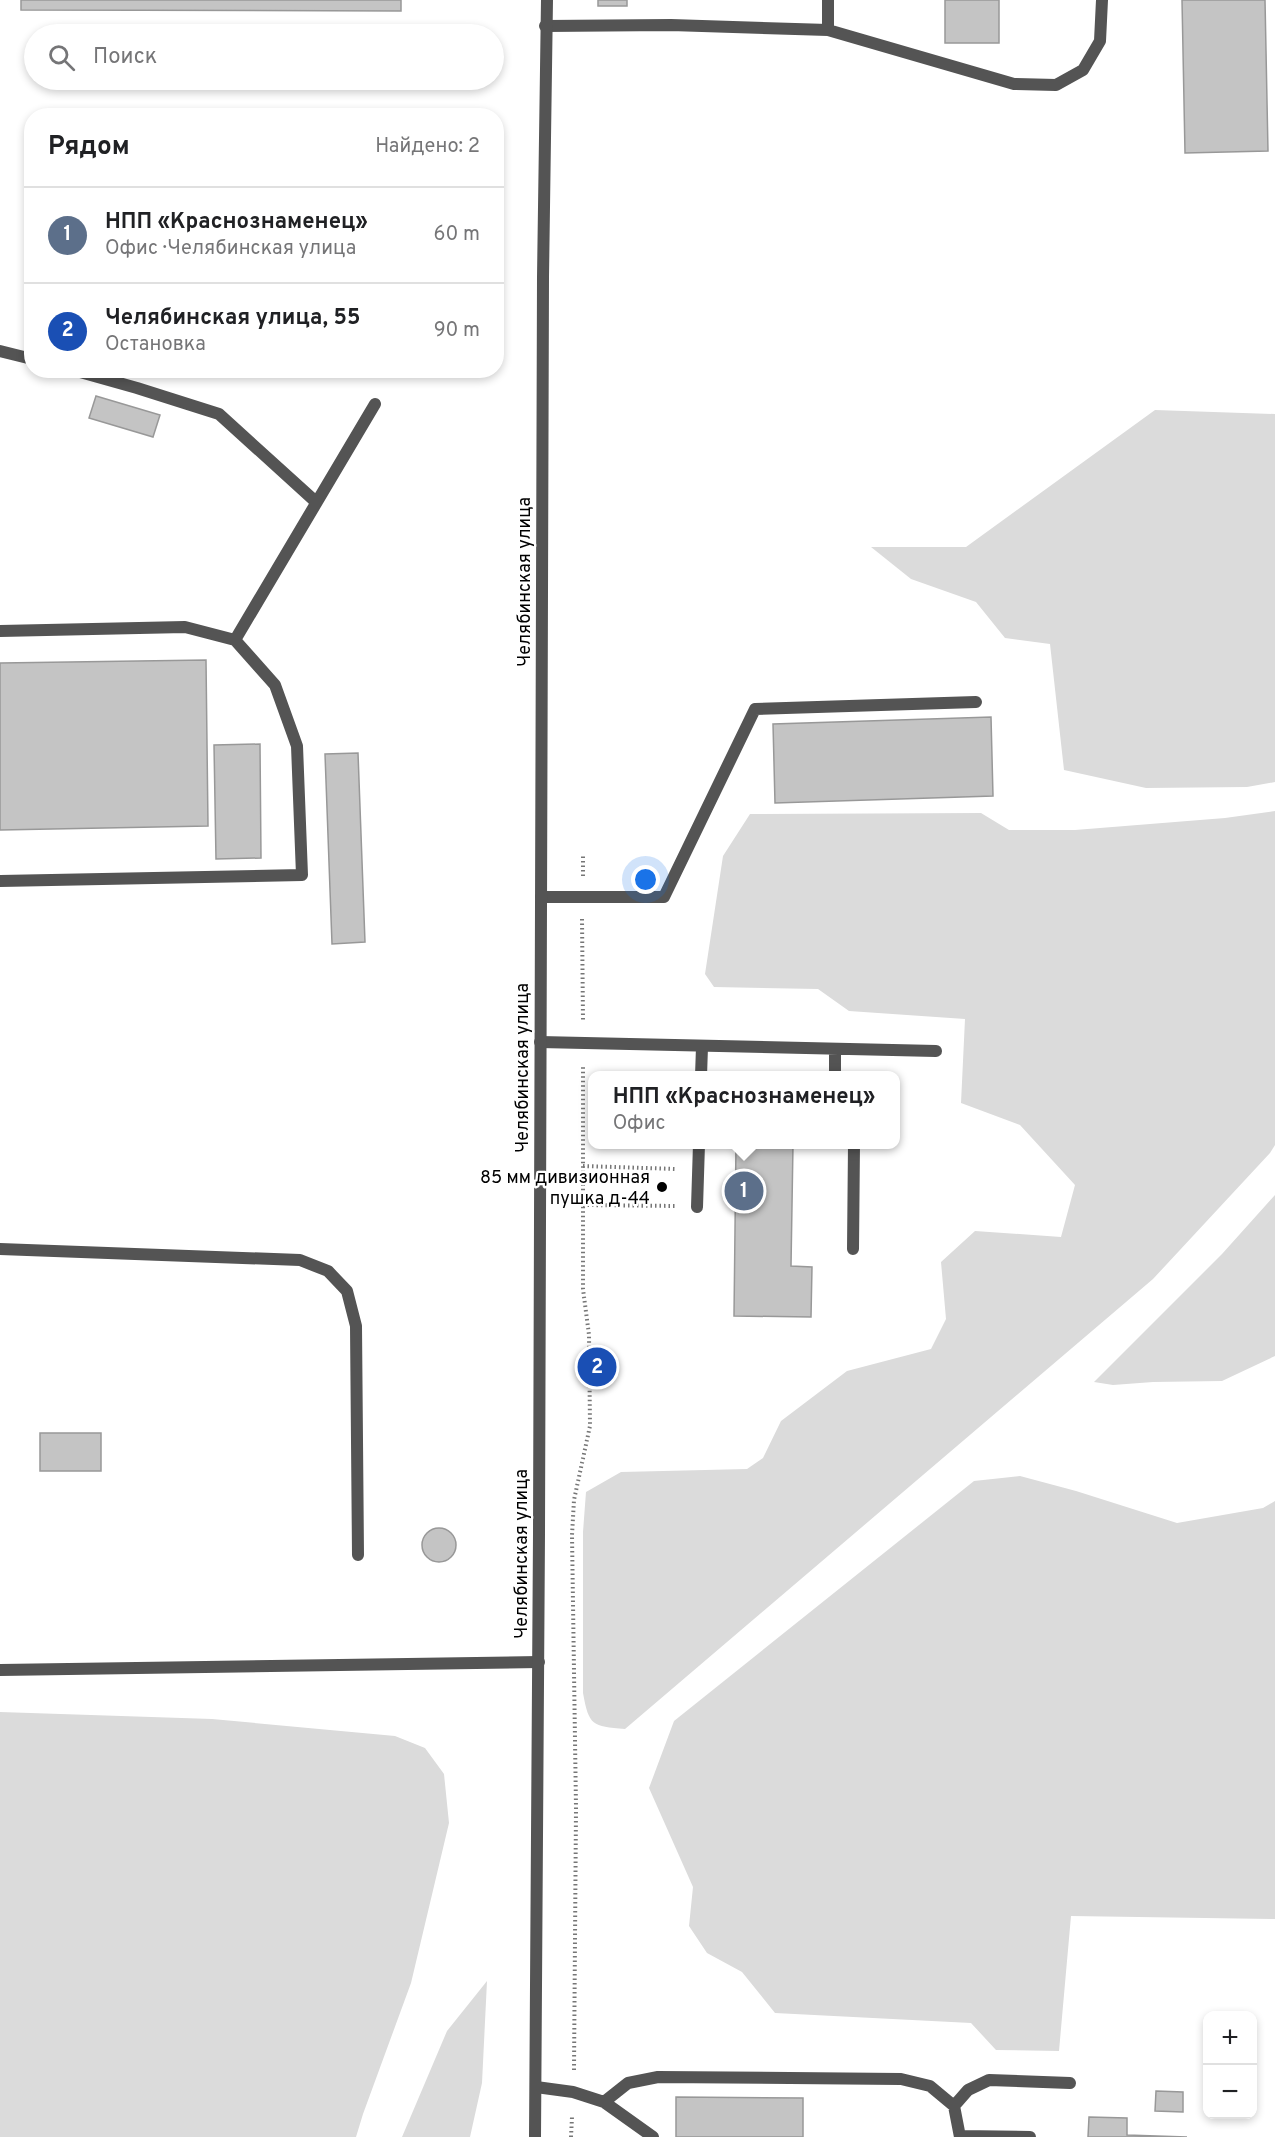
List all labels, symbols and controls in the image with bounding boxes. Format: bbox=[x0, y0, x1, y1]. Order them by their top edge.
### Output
search box bbox=[24, 24, 504, 90]
icon: search bbox=[45, 41, 78, 74]
text: Поиск bbox=[93, 44, 157, 71]
text: Рядом bbox=[48, 131, 130, 164]
text: Найдено: 2 bbox=[375, 134, 480, 160]
text: НПП «Краснознаменец» bbox=[105, 209, 368, 236]
text: 1 bbox=[64, 222, 72, 248]
text: 60 m bbox=[434, 222, 480, 248]
text: Офис · Челябинская улица bbox=[105, 236, 356, 262]
text: Челябинская улица, 55 bbox=[105, 305, 360, 332]
text: 2 bbox=[61, 318, 74, 344]
text: 90 m bbox=[434, 318, 480, 344]
text: Остановка bbox=[105, 332, 206, 358]
street label: Челябинская улица bbox=[514, 497, 537, 667]
your location bbox=[631, 865, 660, 894]
street label: Челябинская улица bbox=[512, 983, 535, 1153]
popup bbox=[588, 1071, 900, 1149]
text: НПП «Краснознаменец» bbox=[613, 1084, 875, 1111]
text: Офис bbox=[613, 1111, 666, 1137]
place label: 85 мм дивизионная пушка д-44 bbox=[480, 1167, 650, 1211]
pin: 1 bbox=[724, 1168, 764, 1214]
marker: 85 мм дивизионная пушка д-44 bbox=[655, 1180, 669, 1194]
pin: 2 bbox=[578, 1344, 616, 1390]
street label: Челябинская улица bbox=[511, 1469, 534, 1639]
map controls bbox=[1203, 2011, 1257, 2119]
button: + bbox=[1203, 2011, 1257, 2065]
button: − bbox=[1203, 2065, 1257, 2119]

